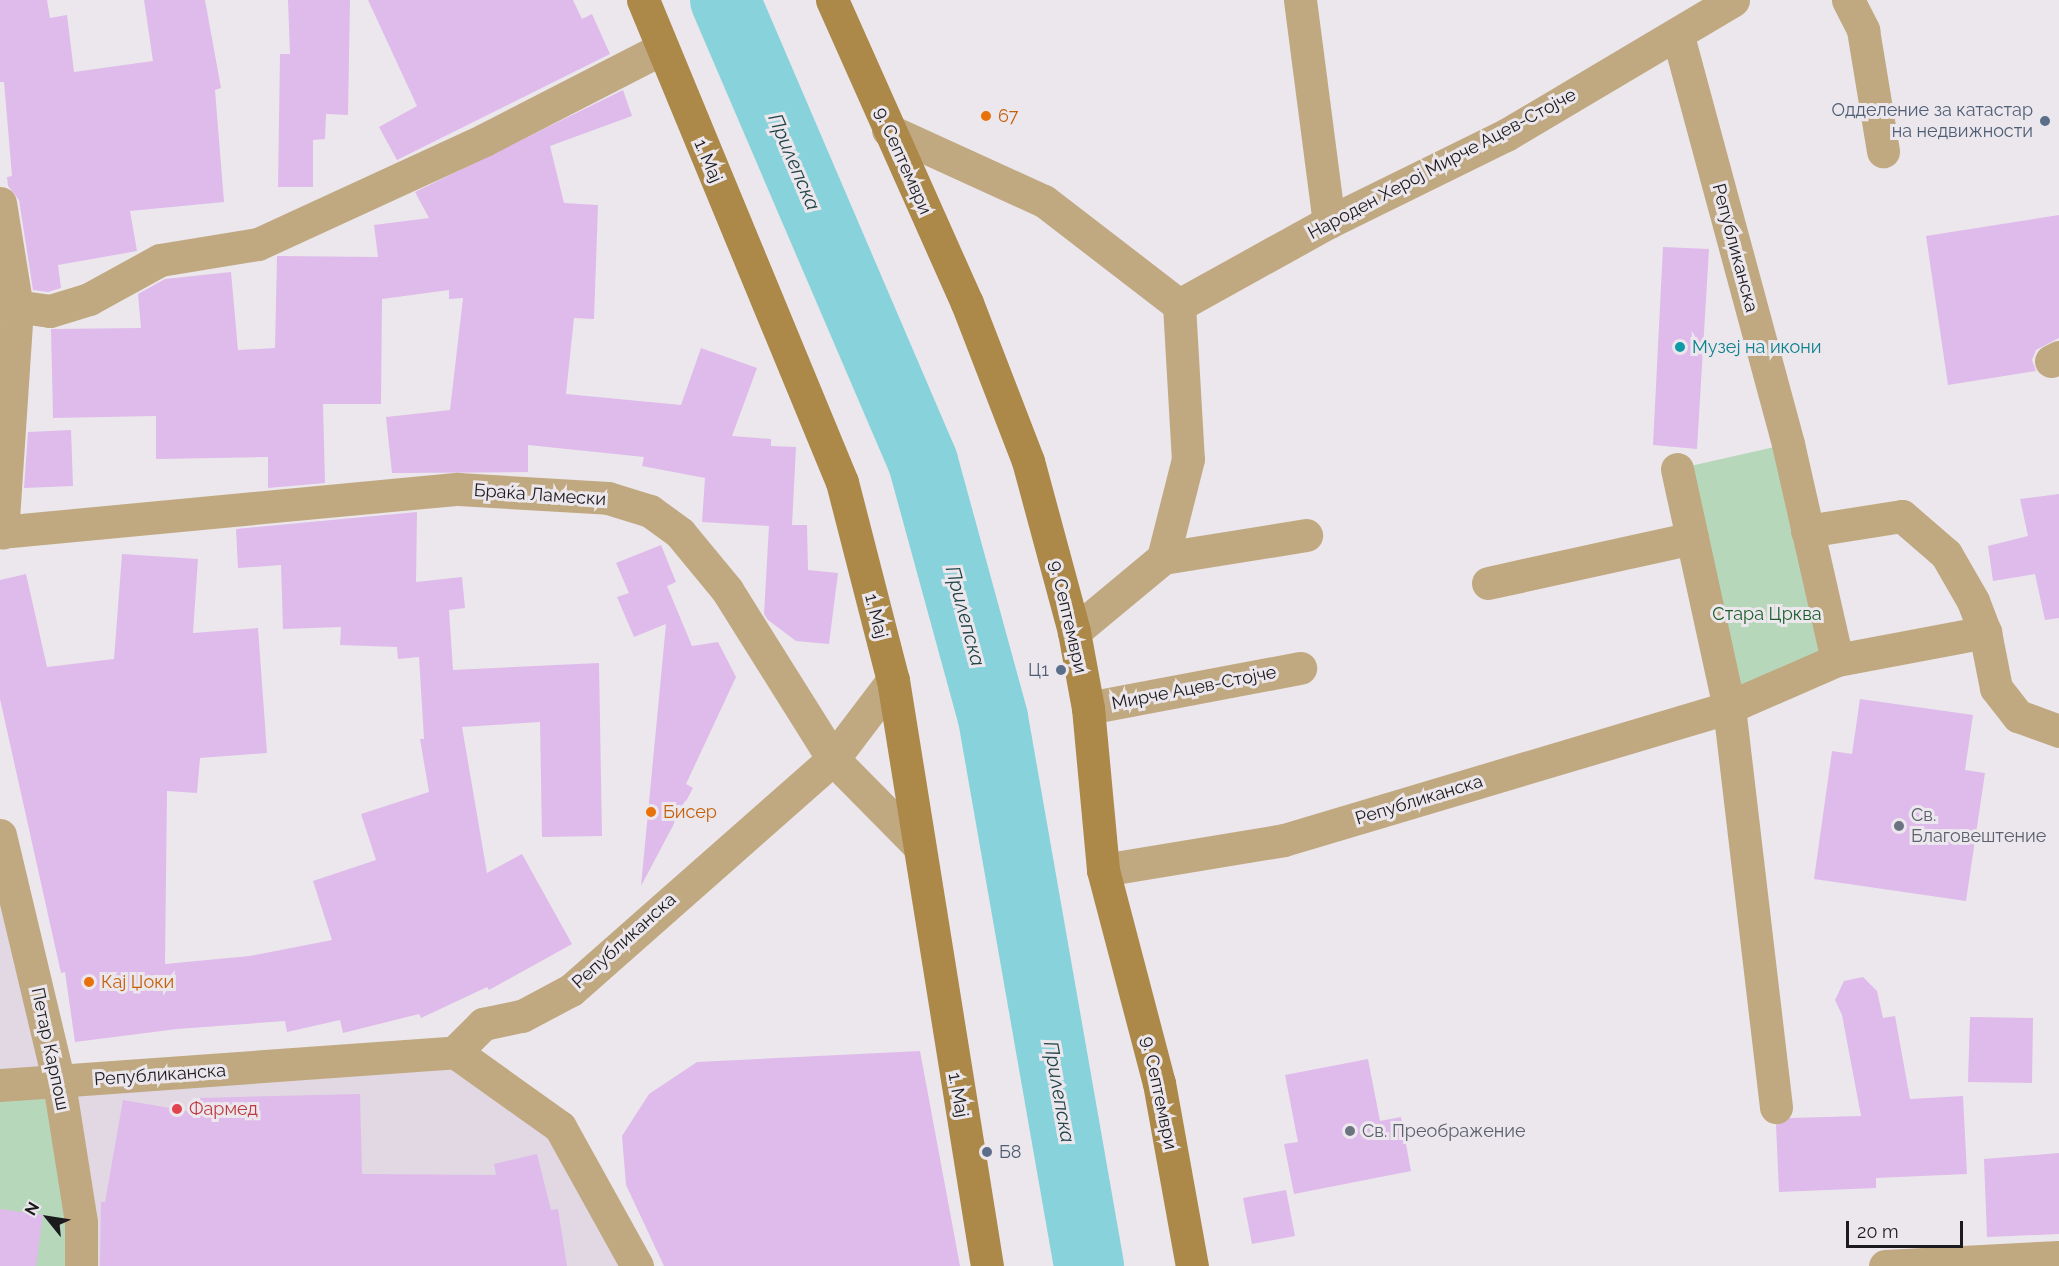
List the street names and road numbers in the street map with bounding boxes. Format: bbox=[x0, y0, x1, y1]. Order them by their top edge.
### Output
street label: Народен Херој Мирче Ацев-Стојче bbox=[1304, 84, 1580, 244]
street label: 9. Септември bbox=[870, 104, 936, 218]
street label: 1. Мај bbox=[689, 136, 727, 186]
street label: Републиканска bbox=[1707, 181, 1763, 315]
street label: Браќа Ламески bbox=[473, 480, 607, 510]
street label: 9. Септември bbox=[1045, 559, 1091, 675]
street label: 1. Мај bbox=[860, 591, 892, 641]
street label: Мирче Ацев-Стојче bbox=[1110, 661, 1278, 715]
street label: Републиканска bbox=[1353, 770, 1485, 830]
street label: Републиканска bbox=[568, 889, 680, 993]
street label: Петар Карпош bbox=[26, 986, 74, 1112]
street label: 9. Септември bbox=[1136, 1035, 1182, 1151]
street label: Републиканска bbox=[93, 1060, 227, 1090]
street label: 1. Мај bbox=[943, 1071, 973, 1119]

